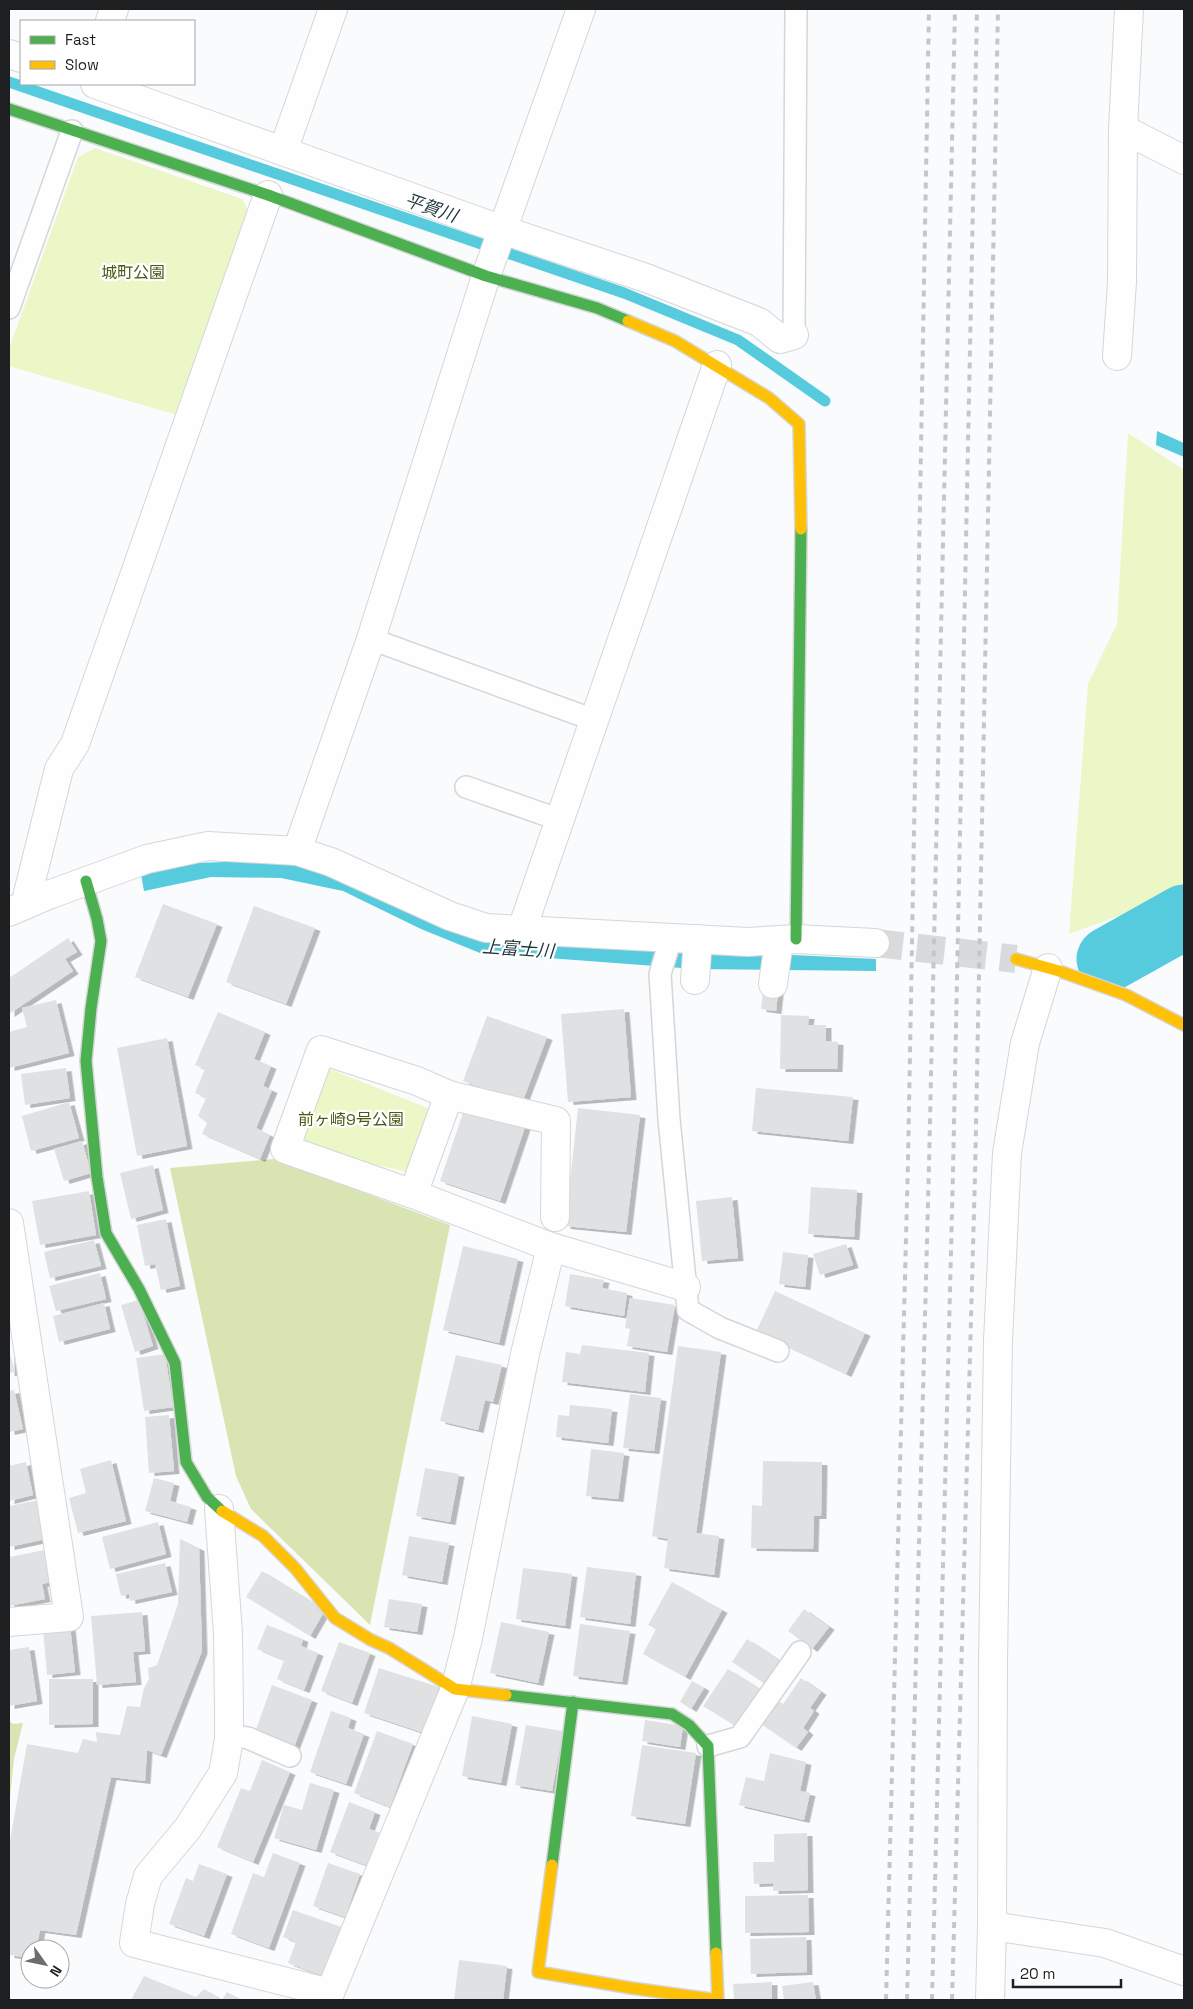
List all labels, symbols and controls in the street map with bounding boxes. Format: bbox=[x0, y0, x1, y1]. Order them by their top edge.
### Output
legend bbox=[20, 20, 195, 85]
text: Fast bbox=[65, 30, 96, 49]
text: Slow bbox=[65, 55, 99, 74]
water label: 平賀川 bbox=[402, 188, 462, 228]
park label: 城町公園 bbox=[101, 262, 165, 283]
water label: 上富士川 bbox=[481, 935, 557, 963]
park label: 前ヶ崎9号公園 bbox=[298, 1109, 404, 1130]
north arrow bbox=[20, 1939, 70, 1989]
scale bar bbox=[1013, 1956, 1120, 1988]
text: N bbox=[46, 1962, 66, 1980]
text: 20 m bbox=[1020, 1964, 1055, 1983]

